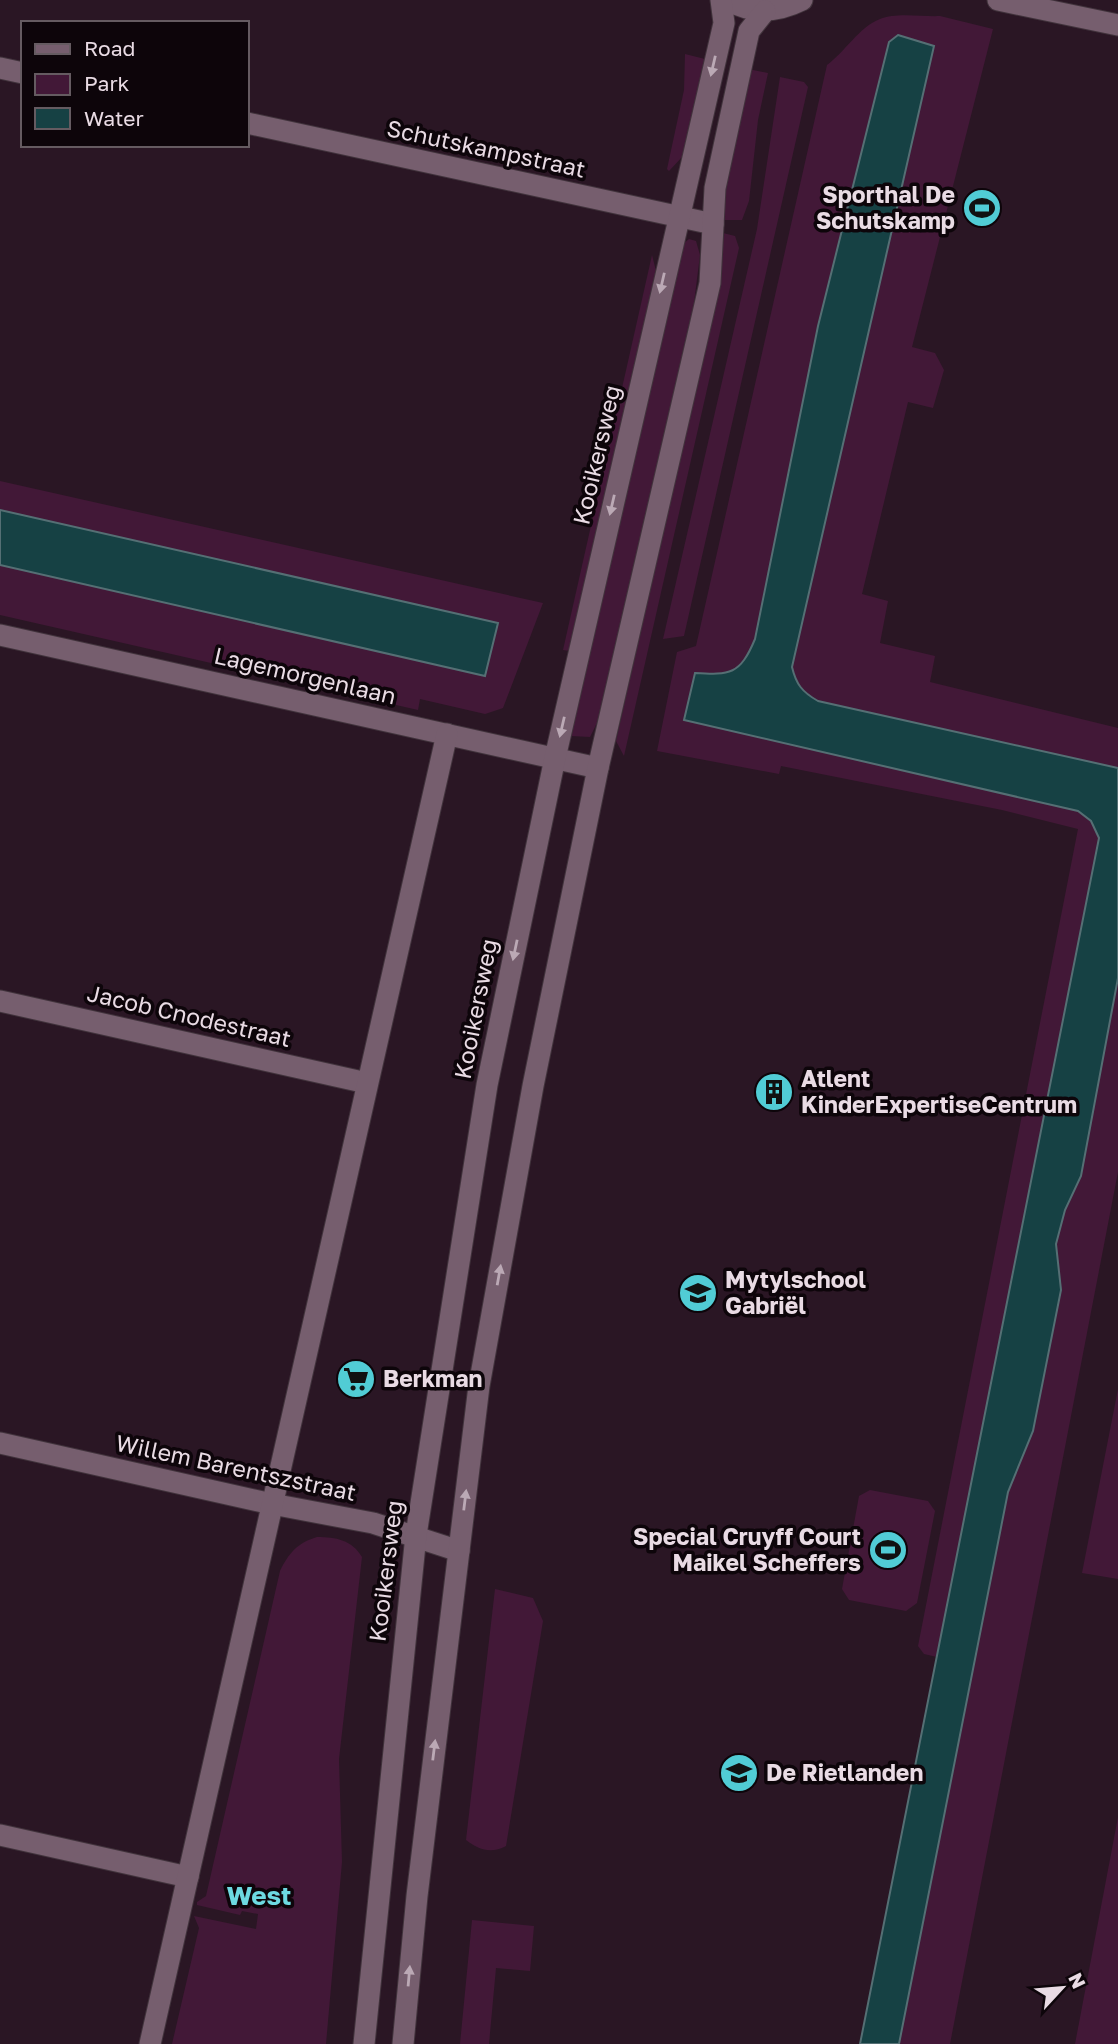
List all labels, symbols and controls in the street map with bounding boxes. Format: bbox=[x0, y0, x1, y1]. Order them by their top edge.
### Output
legend bbox=[21, 21, 248, 147]
text: Road bbox=[84, 35, 135, 61]
one-way arrow bbox=[707, 55, 718, 77]
text: Park bbox=[84, 70, 130, 96]
text: Water bbox=[84, 105, 144, 131]
street label: Schutskampstraat bbox=[384, 113, 588, 183]
place label: Sporthal De Schutskamp bbox=[816, 180, 955, 234]
sports icon: Sporthal De Schutskamp bbox=[961, 187, 1003, 229]
one-way arrow bbox=[657, 272, 668, 294]
street label: Kooikersweg bbox=[566, 382, 626, 527]
one-way arrow bbox=[607, 494, 618, 516]
street label: Lagemorgenlaan bbox=[212, 640, 399, 710]
one-way arrow bbox=[557, 716, 568, 738]
street label: Kooikersweg bbox=[448, 936, 502, 1081]
one-way arrow bbox=[509, 939, 520, 961]
street label: Jacob Cnodestraat bbox=[85, 978, 294, 1052]
place label: Atlent KinderExpertiseCentrum bbox=[801, 1064, 1077, 1118]
building icon: Atlent KinderExpertiseCentrum bbox=[753, 1071, 795, 1113]
one-way arrow bbox=[494, 1264, 505, 1286]
place label: Mytylschool Gabriël bbox=[725, 1265, 866, 1319]
school or university icon: Mytylschool Gabriël bbox=[677, 1272, 719, 1314]
supermarket icon: Berkman bbox=[335, 1358, 377, 1400]
place label: Berkman bbox=[383, 1364, 482, 1392]
street label: Willem Barentszstraat bbox=[114, 1428, 359, 1506]
one-way arrow bbox=[460, 1489, 471, 1511]
street label: Kooikersweg bbox=[362, 1499, 408, 1643]
place label: Special Cruyff Court Maikel Scheffers bbox=[633, 1522, 861, 1576]
sports icon: Special Cruyff Court Maikel Scheffers bbox=[867, 1529, 909, 1571]
one-way arrow bbox=[429, 1739, 440, 1761]
school or university icon: De Rietlanden bbox=[718, 1752, 760, 1794]
place label: De Rietlanden bbox=[766, 1758, 923, 1786]
district label: West bbox=[227, 1880, 291, 1911]
north arrow bbox=[1027, 1953, 1097, 2023]
one-way arrow bbox=[404, 1965, 415, 1987]
text: N bbox=[1064, 1969, 1091, 1992]

